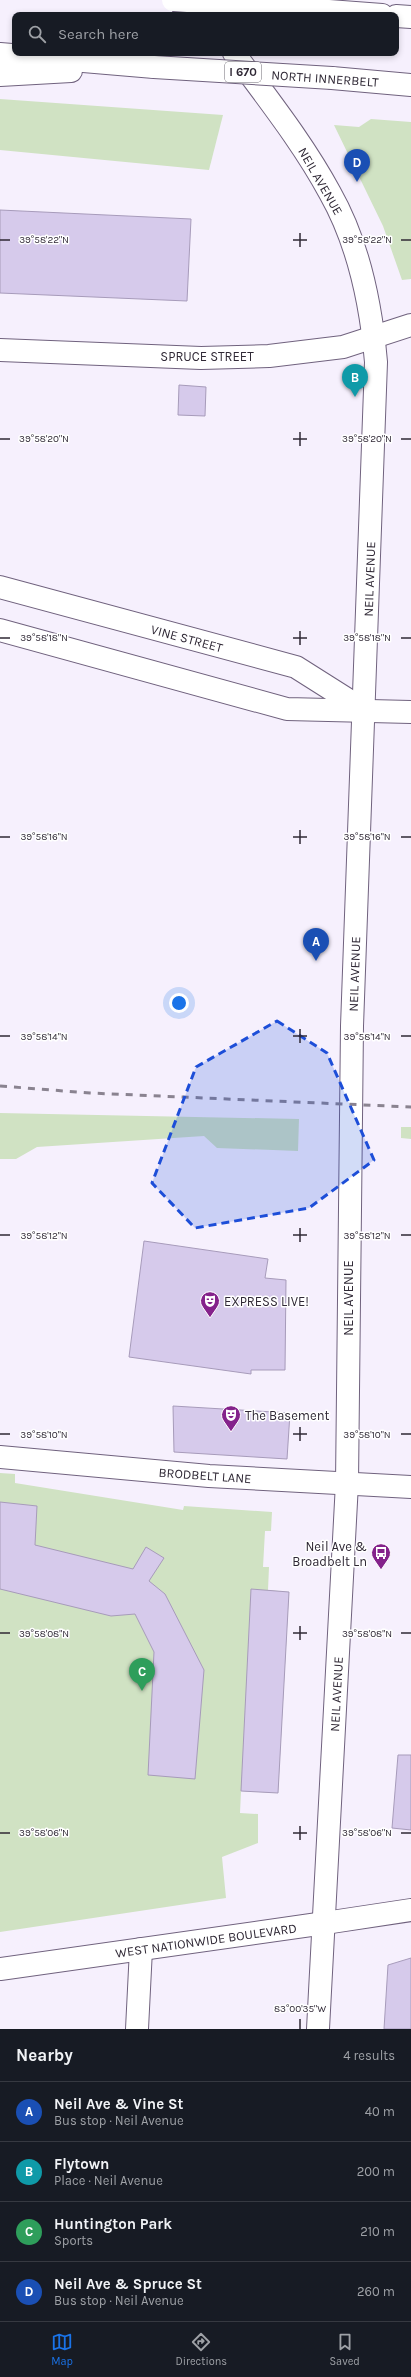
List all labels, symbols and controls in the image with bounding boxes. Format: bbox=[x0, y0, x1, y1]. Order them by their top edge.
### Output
search box bbox=[12, 12, 399, 56]
icon: search bbox=[26, 23, 48, 45]
text: Search here bbox=[58, 25, 139, 43]
road number: I 670 bbox=[225, 62, 261, 82]
street label: NORTH INNERBELT bbox=[271, 67, 380, 90]
street label: NEIL AVENUE bbox=[295, 145, 346, 218]
pin: D bbox=[344, 149, 370, 182]
text: 39°58'22"N bbox=[19, 234, 69, 246]
text: 39°58'22"N bbox=[342, 234, 392, 246]
street label: SPRUCE STREET bbox=[160, 349, 254, 364]
pin: B bbox=[342, 364, 368, 397]
text: 39°58'20"N bbox=[19, 433, 69, 445]
text: 39°58'20"N bbox=[342, 433, 392, 445]
street label: NEIL AVENUE bbox=[361, 541, 378, 617]
street label: VINE STREET bbox=[149, 622, 225, 655]
text: 39°58'18"N bbox=[20, 632, 68, 644]
text: 39°58'18"N bbox=[343, 632, 391, 644]
text: 39°58'16"N bbox=[20, 831, 68, 843]
text: 39°58'16"N bbox=[343, 831, 391, 843]
pin: A bbox=[303, 928, 329, 961]
street label: NEIL AVENUE bbox=[346, 936, 363, 1012]
your location bbox=[169, 993, 189, 1013]
text: 39°58'14"N bbox=[20, 1031, 68, 1043]
text: 39°58'14"N bbox=[343, 1031, 391, 1043]
text: 39°58'12"N bbox=[20, 1230, 68, 1242]
text: 39°58'12"N bbox=[343, 1230, 391, 1242]
street label: NEIL AVENUE bbox=[341, 1260, 356, 1336]
theatre icon: EXPRESS LIVE! bbox=[199, 1290, 221, 1318]
place label: EXPRESS LIVE! bbox=[224, 1294, 309, 1309]
theatre icon: The Basement bbox=[220, 1404, 242, 1432]
place label: The Basement bbox=[245, 1408, 330, 1423]
text: 39°58'10"N bbox=[20, 1429, 68, 1441]
text: 39°58'10"N bbox=[343, 1429, 391, 1441]
street label: BRODBELT LANE bbox=[158, 1465, 252, 1486]
place label: Neil Ave & Broadbelt Ln bbox=[292, 1539, 367, 1569]
bus stop icon: Neil Ave & Broadbelt Ln bbox=[370, 1542, 392, 1570]
text: 39°58'08"N bbox=[19, 1628, 69, 1640]
text: 39°58'08"N bbox=[342, 1628, 392, 1640]
street label: NEIL AVENUE bbox=[327, 1656, 346, 1732]
pin: C bbox=[129, 1658, 155, 1691]
text: 39°58'06"N bbox=[19, 1827, 69, 1839]
text: 39°58'06"N bbox=[342, 1827, 392, 1839]
street label: WEST NATIONWIDE BOULEVARD bbox=[114, 1920, 298, 1961]
text: 83°00'35"W bbox=[274, 2003, 326, 2015]
text: Nearby bbox=[16, 2045, 73, 2065]
text: 4 results bbox=[343, 2048, 395, 2063]
text: Neil Ave & Vine St bbox=[54, 2095, 183, 2113]
text: A bbox=[25, 2104, 33, 2119]
text: 40 m bbox=[365, 2104, 395, 2119]
text: Bus stop · Neil Avenue bbox=[54, 2113, 184, 2128]
text: Flytown bbox=[54, 2155, 109, 2173]
text: B bbox=[25, 2164, 33, 2179]
text: 200 m bbox=[357, 2164, 395, 2179]
text: Place · Neil Avenue bbox=[54, 2173, 163, 2188]
text: Huntington Park bbox=[54, 2215, 172, 2233]
text: C bbox=[25, 2224, 33, 2239]
text: 210 m bbox=[360, 2224, 395, 2239]
text: Sports bbox=[54, 2233, 93, 2248]
text: Neil Ave & Spruce St bbox=[54, 2275, 202, 2293]
text: D bbox=[25, 2284, 33, 2299]
text: 260 m bbox=[357, 2284, 395, 2299]
text: Bus stop · Neil Avenue bbox=[54, 2293, 184, 2308]
tab: Map bbox=[51, 2331, 73, 2368]
tab: Directions bbox=[175, 2331, 227, 2368]
tab: Saved bbox=[329, 2331, 360, 2368]

